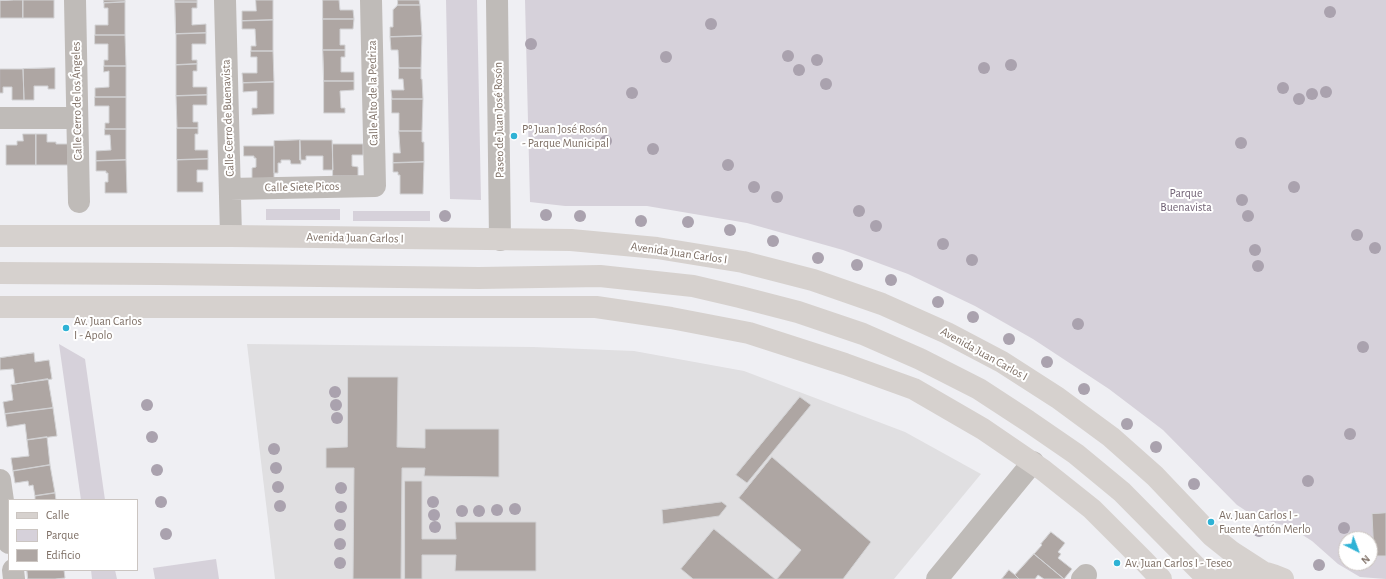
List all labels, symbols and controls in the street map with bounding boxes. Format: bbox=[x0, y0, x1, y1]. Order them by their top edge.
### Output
street label: Calle Alto de la Pedriza bbox=[365, 40, 381, 146]
street label: Calle Cerro de los Ángeles bbox=[69, 42, 85, 160]
street label: Calle Cerro de Buenavista bbox=[219, 59, 237, 177]
street label: Paseo de Juan José Rosón bbox=[491, 62, 507, 178]
place label: Pº Juan José Rosón - Parque Municipal bbox=[522, 122, 609, 150]
marker: Pº Juan José Rosón - Parque Municipal bbox=[509, 131, 519, 141]
street label: Calle Siete Picos bbox=[265, 179, 339, 195]
park label: Parque Buenavista bbox=[1160, 186, 1212, 214]
street label: Avenida Juan Carlos I bbox=[306, 230, 404, 246]
street label: Avenida Juan Carlos I bbox=[630, 239, 728, 267]
place label: Av. Juan Carlos I - Apolo bbox=[74, 314, 142, 342]
marker: Av. Juan Carlos I - Apolo bbox=[61, 323, 71, 333]
street label: Avenida Juan Carlos I bbox=[938, 324, 1030, 384]
legend bbox=[8, 499, 138, 571]
place label: Av. Juan Carlos I - Fuente Antón Merlo bbox=[1219, 508, 1311, 536]
text: Calle bbox=[46, 509, 69, 521]
marker: Av. Juan Carlos I - Fuente Antón Merlo bbox=[1206, 517, 1216, 527]
text: Parque bbox=[46, 529, 79, 541]
north arrow bbox=[1338, 531, 1378, 571]
text: Edificio bbox=[46, 549, 81, 561]
text: N bbox=[1359, 553, 1372, 566]
place label: Av. Juan Carlos I - Teseo bbox=[1125, 556, 1232, 570]
marker: Av. Juan Carlos I - Teseo bbox=[1112, 558, 1122, 568]

